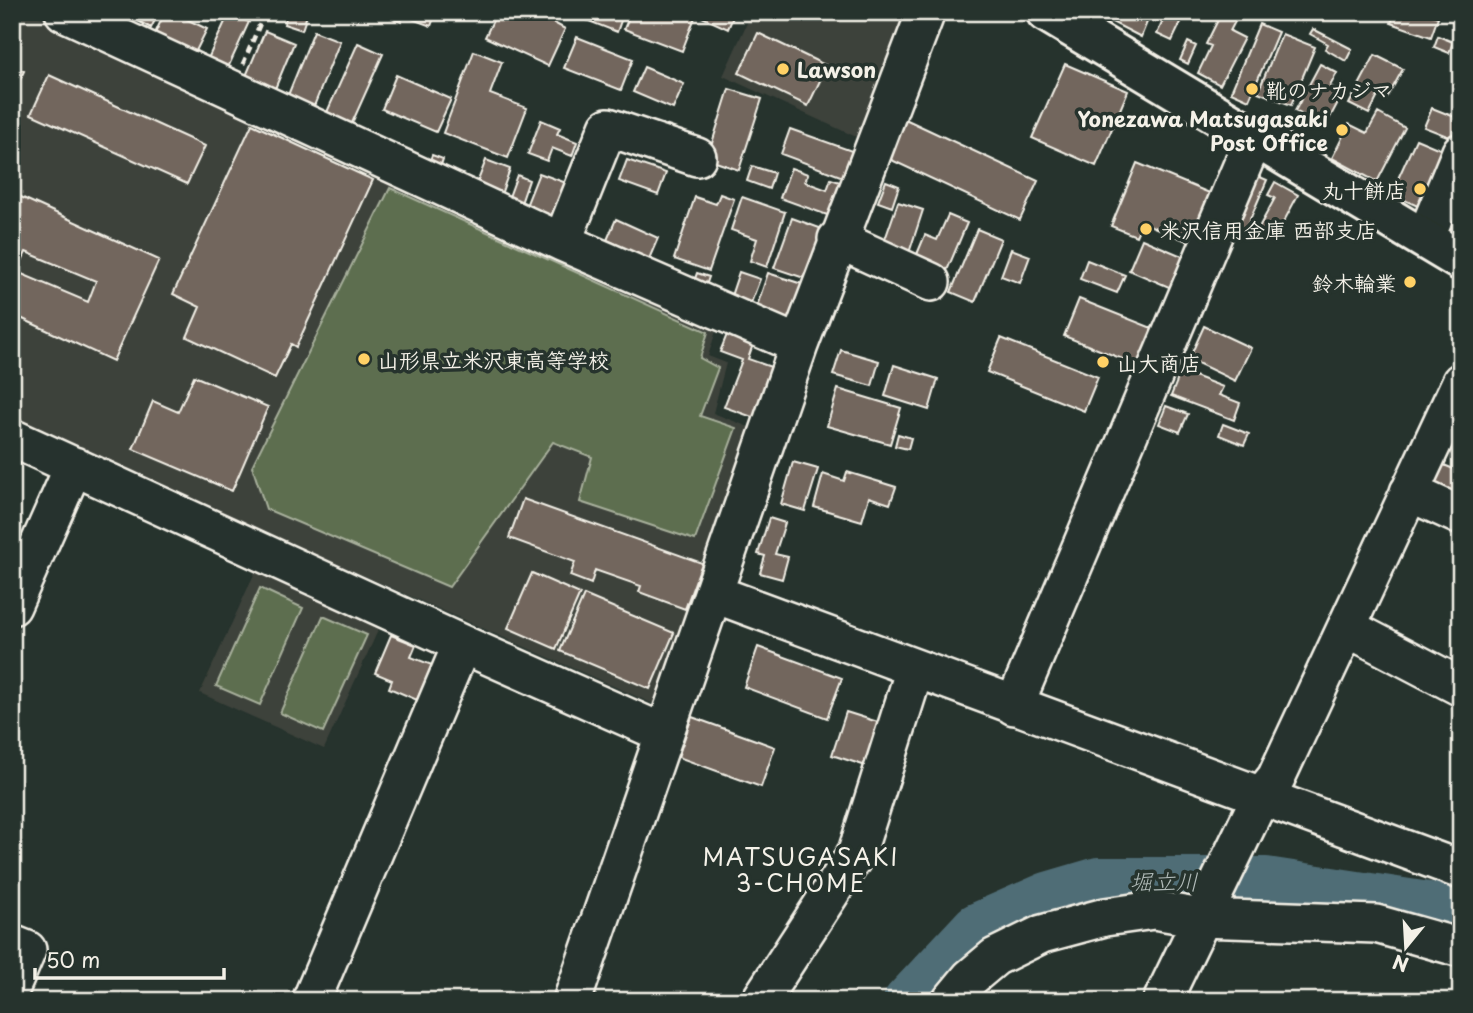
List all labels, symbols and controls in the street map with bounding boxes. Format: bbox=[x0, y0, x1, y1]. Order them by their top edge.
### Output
place label: Lawson bbox=[797, 53, 876, 85]
marker: Lawson bbox=[775, 61, 791, 77]
place label: 靴のナカジマ bbox=[1266, 73, 1392, 105]
marker: 靴のナカジマ bbox=[1244, 81, 1260, 97]
place label: Yonezawa Matsugasaki Post Office bbox=[1078, 102, 1328, 158]
marker: Yonezawa Matsugasaki Post Office bbox=[1334, 122, 1350, 138]
place label: 丸十餅店 bbox=[1322, 173, 1406, 205]
marker: 丸十餅店 bbox=[1412, 181, 1428, 197]
place label: 米沢信用金庫 西部支店 bbox=[1160, 213, 1377, 245]
marker: 米沢信用金庫 西部支店 bbox=[1138, 221, 1154, 237]
place label: 鈴木輪業 bbox=[1312, 266, 1396, 298]
marker: 鈴木輪業 bbox=[1402, 274, 1418, 290]
place label: 山形県立米沢東高等学校 bbox=[378, 343, 609, 375]
place label: 山大商店 bbox=[1117, 346, 1201, 378]
marker: 山形県立米沢東高等学校 bbox=[356, 351, 372, 367]
marker: 山大商店 bbox=[1095, 354, 1111, 370]
district label: MATSUGASAKI 3-CHOME bbox=[702, 839, 900, 900]
water label: 堀立川 bbox=[1130, 863, 1199, 898]
north arrow bbox=[1372, 912, 1442, 982]
scale bar bbox=[35, 936, 224, 980]
text: 50 m bbox=[46, 943, 100, 975]
text: N bbox=[1389, 948, 1412, 980]

